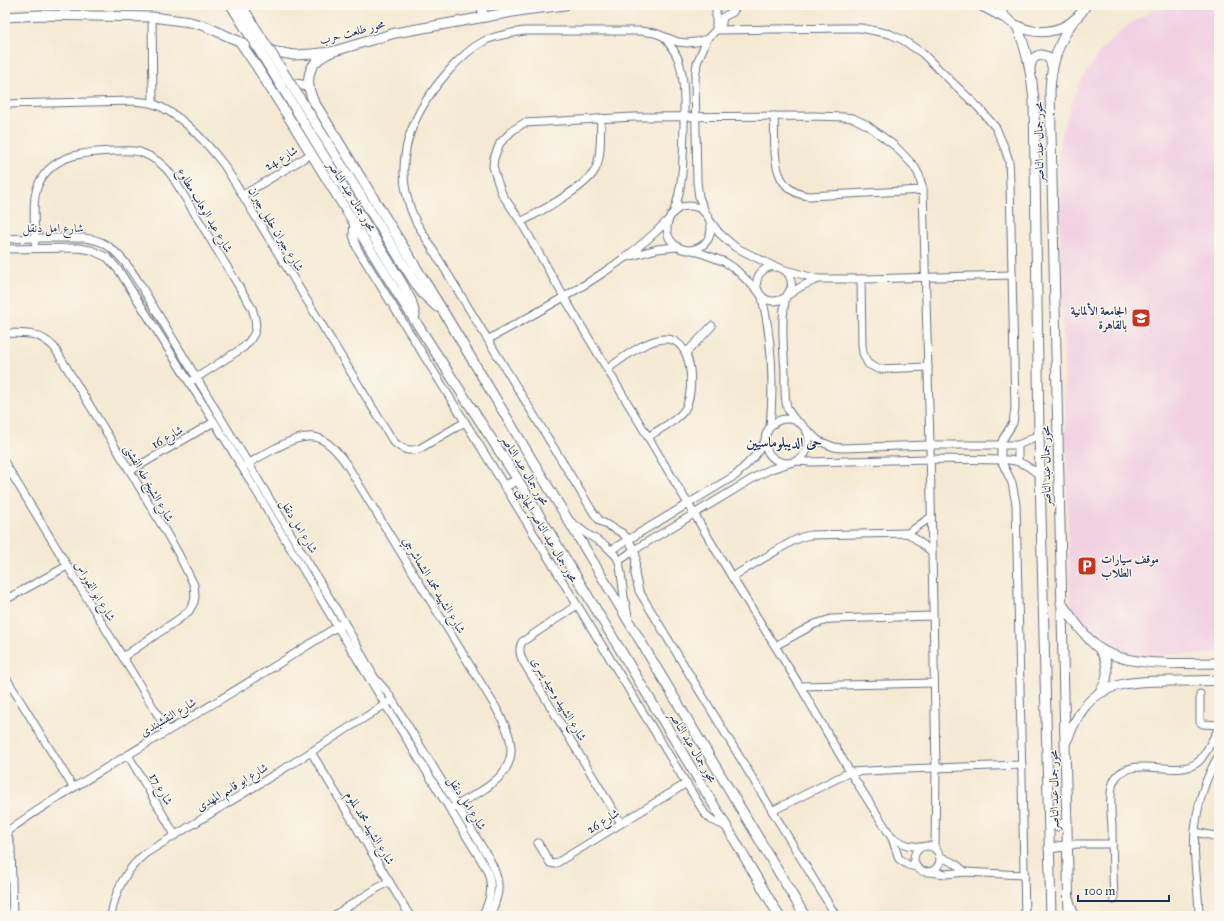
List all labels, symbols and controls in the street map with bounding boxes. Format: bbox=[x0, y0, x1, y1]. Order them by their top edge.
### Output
street label: محور طلعت حرب bbox=[318, 16, 387, 48]
street label: محور جمال عبد الناصر bbox=[1031, 101, 1048, 184]
street label: شارع 24 bbox=[262, 143, 302, 177]
street label: محور جمال عبد الناصر bbox=[323, 157, 380, 235]
street label: شارع عبد الوهاب مطاوع bbox=[171, 165, 236, 257]
street label: شارع جبران خليل جبران bbox=[242, 184, 307, 276]
street label: شارع امل دنقل bbox=[23, 221, 84, 239]
place label: الجامعة الألمانية بالقاهرة bbox=[1071, 302, 1127, 333]
school or university icon: الجامعة الألمانية بالقاهرة bbox=[1130, 307, 1152, 329]
street label: شارع 16 bbox=[149, 422, 187, 455]
street label: محور جمال عبد الناصر bbox=[1038, 425, 1055, 508]
street label: محور جمال عبد الناصر bbox=[496, 431, 553, 509]
district label: حى الديبلوماسيين bbox=[746, 434, 822, 452]
street label: شارع الشيخ طه الفشنى bbox=[118, 442, 177, 526]
street label: محور جمال عبد الناصر الجانبى bbox=[511, 485, 581, 587]
street label: شارع امل دنقل bbox=[274, 496, 321, 558]
street label: شارع الشهيد محمد الشماشرجي bbox=[396, 534, 468, 638]
place label: موقف سيارات الطلاب bbox=[1101, 552, 1159, 581]
parking icon: موقف سيارات الطلاب bbox=[1076, 555, 1098, 577]
street label: شارع ابو الفوراس bbox=[68, 558, 119, 626]
street label: شارع الشهيد وحيد يسرى bbox=[525, 655, 590, 746]
street label: شارع النقشبندى bbox=[137, 695, 201, 743]
street label: محور جمال عبد الناصر bbox=[664, 707, 720, 786]
street label: محور جمال عبد الناصر bbox=[1046, 749, 1063, 832]
street label: شارع ابو قاسم المهدى bbox=[194, 760, 273, 818]
street label: شارع 17 bbox=[143, 771, 176, 810]
street label: شارع امل دنقل bbox=[442, 773, 489, 835]
street label: شارع الشهيد محمد لملوم bbox=[339, 789, 397, 869]
street label: شارع 26 bbox=[584, 806, 624, 840]
scale bar bbox=[1078, 877, 1169, 903]
text: 100 m bbox=[1084, 884, 1115, 898]

